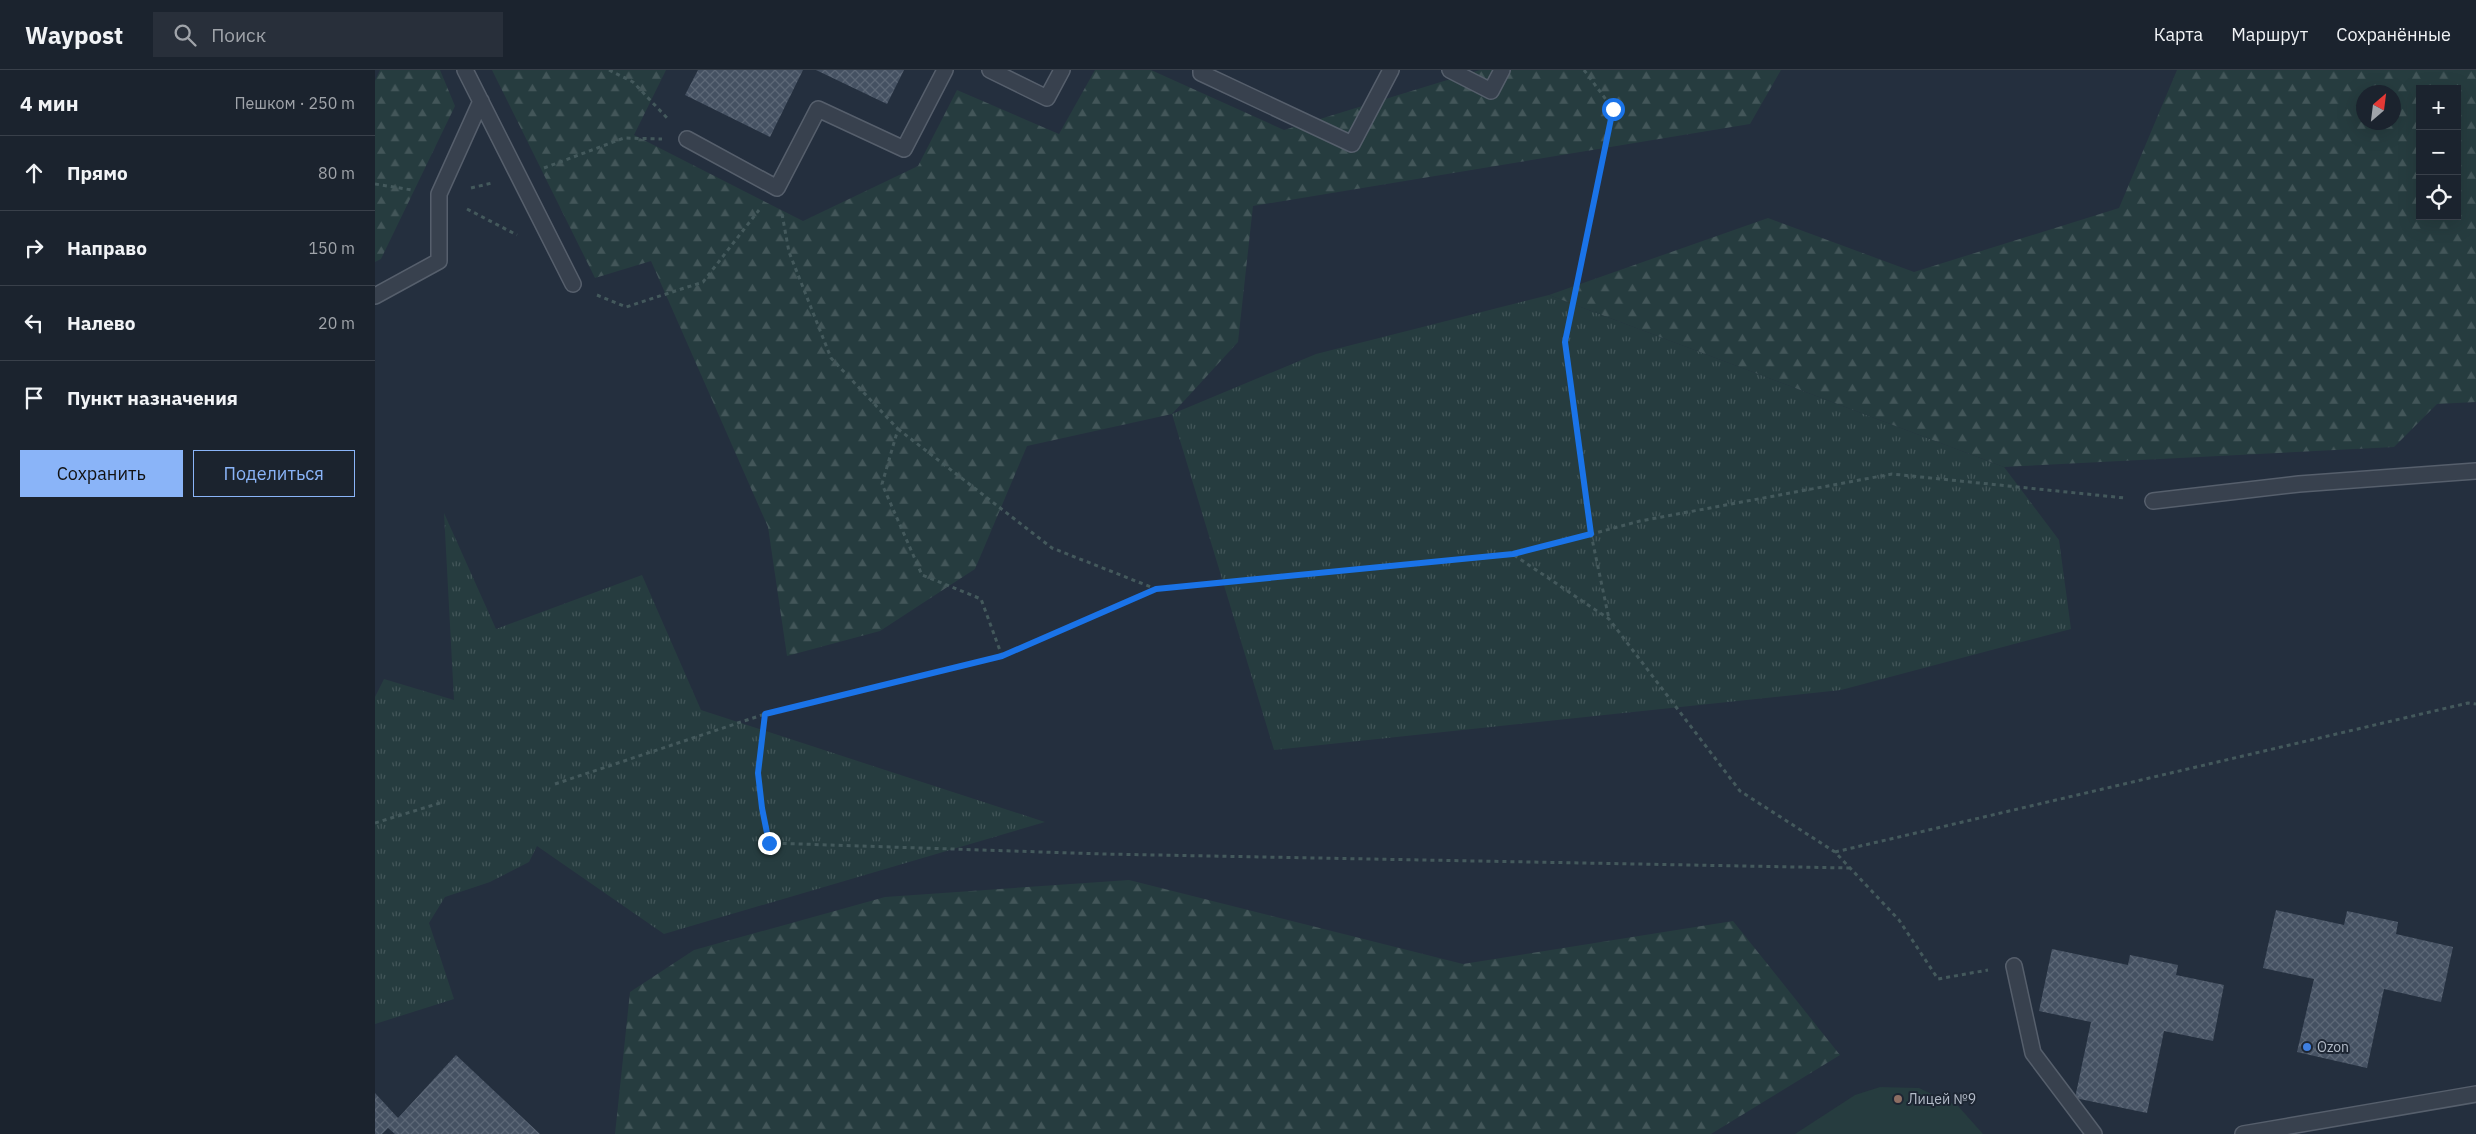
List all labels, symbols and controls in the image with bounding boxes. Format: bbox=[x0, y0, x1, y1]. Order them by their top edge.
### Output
search box bbox=[153, 12, 503, 57]
text: Waypost bbox=[25, 19, 123, 51]
icon: search bbox=[171, 21, 199, 49]
text: Поиск bbox=[211, 23, 266, 47]
text: Карта bbox=[2154, 23, 2203, 46]
text: Маршрут bbox=[2231, 23, 2308, 46]
text: Сохранённые bbox=[2336, 23, 2451, 46]
north arrow bbox=[2356, 85, 2401, 130]
map controls bbox=[2416, 85, 2461, 220]
button: + bbox=[2416, 85, 2461, 130]
text: 4 мин bbox=[20, 89, 79, 117]
text: Пешком · 250 m bbox=[234, 93, 355, 113]
route start bbox=[1602, 98, 1625, 121]
button: − bbox=[2416, 130, 2461, 175]
icon: ahead bbox=[20, 159, 48, 187]
text: Прямо bbox=[67, 161, 128, 185]
text: 80 m bbox=[318, 163, 355, 183]
button: locate bbox=[2416, 175, 2461, 220]
icon: right bbox=[20, 234, 48, 262]
text: Направо bbox=[67, 236, 147, 260]
text: 150 m bbox=[308, 238, 355, 258]
icon: left bbox=[20, 309, 48, 337]
text: Налево bbox=[67, 311, 136, 335]
text: 20 m bbox=[318, 313, 355, 333]
icon: arrive bbox=[20, 384, 48, 412]
text: Пункт назначения bbox=[67, 386, 238, 410]
button: Сохранить bbox=[20, 450, 183, 497]
button: Поделиться bbox=[193, 450, 355, 497]
route end bbox=[758, 832, 781, 855]
place label: Ozon bbox=[2317, 1038, 2349, 1056]
marker: Ozon bbox=[2301, 1041, 2313, 1053]
place label: Лицей №9 bbox=[1908, 1090, 1976, 1108]
marker: Лицей №9 bbox=[1892, 1093, 1904, 1105]

